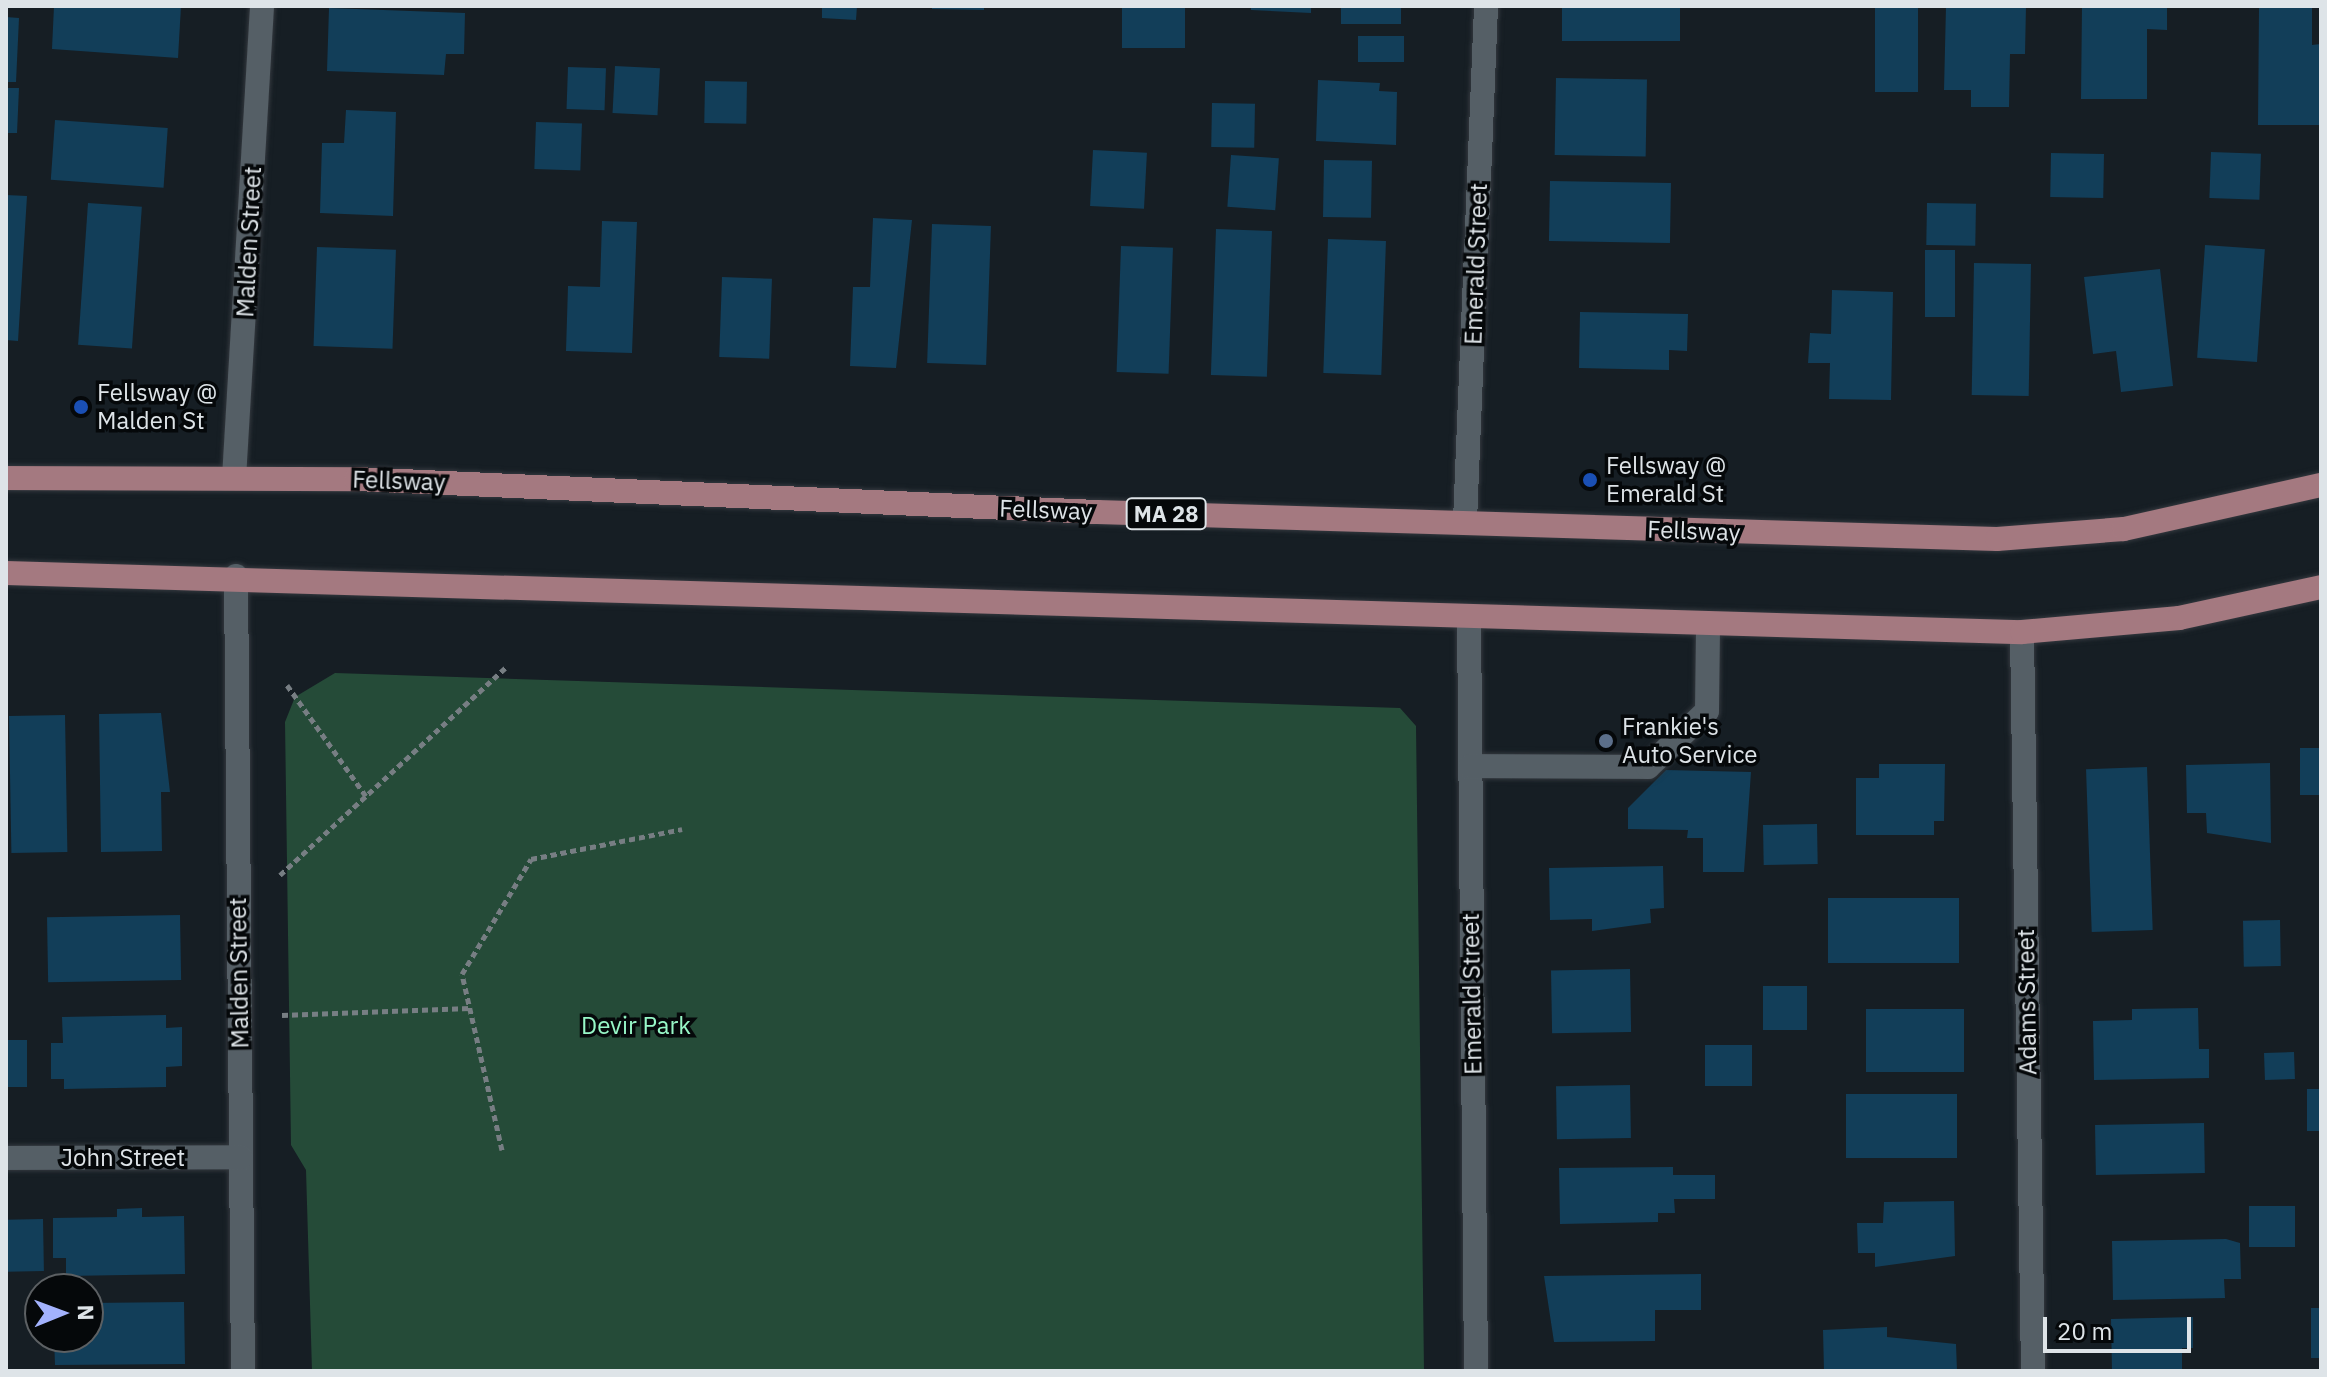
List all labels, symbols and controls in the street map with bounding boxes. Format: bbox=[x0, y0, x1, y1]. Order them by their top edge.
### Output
street label: Malden Street bbox=[231, 166, 267, 318]
street label: Emerald Street bbox=[1459, 183, 1493, 345]
place label: Fellsway @ Malden St bbox=[97, 379, 217, 435]
marker: Fellsway @ Malden St bbox=[72, 398, 90, 416]
place label: Fellsway @ Emerald St bbox=[1606, 452, 1726, 508]
street label: Fellsway bbox=[352, 465, 446, 497]
marker: Fellsway @ Emerald St bbox=[1581, 471, 1599, 489]
street label: Fellsway bbox=[999, 494, 1093, 526]
road number: MA 28 bbox=[1124, 496, 1208, 532]
street label: Fellsway bbox=[1647, 515, 1741, 547]
place label: Frankie's Auto Service bbox=[1622, 713, 1758, 769]
marker: Frankie's Auto Service bbox=[1597, 732, 1615, 750]
street label: Malden Street bbox=[223, 897, 255, 1049]
street label: Emerald Street bbox=[1456, 913, 1488, 1075]
street label: Adams Street bbox=[2011, 929, 2043, 1075]
park label: Devir Park bbox=[581, 1012, 691, 1040]
street label: John Street bbox=[61, 1144, 185, 1172]
north arrow bbox=[24, 1273, 104, 1353]
scale bar bbox=[2047, 1301, 2195, 1351]
text: N bbox=[72, 1304, 101, 1321]
text: 20 m bbox=[2057, 1315, 2112, 1347]

